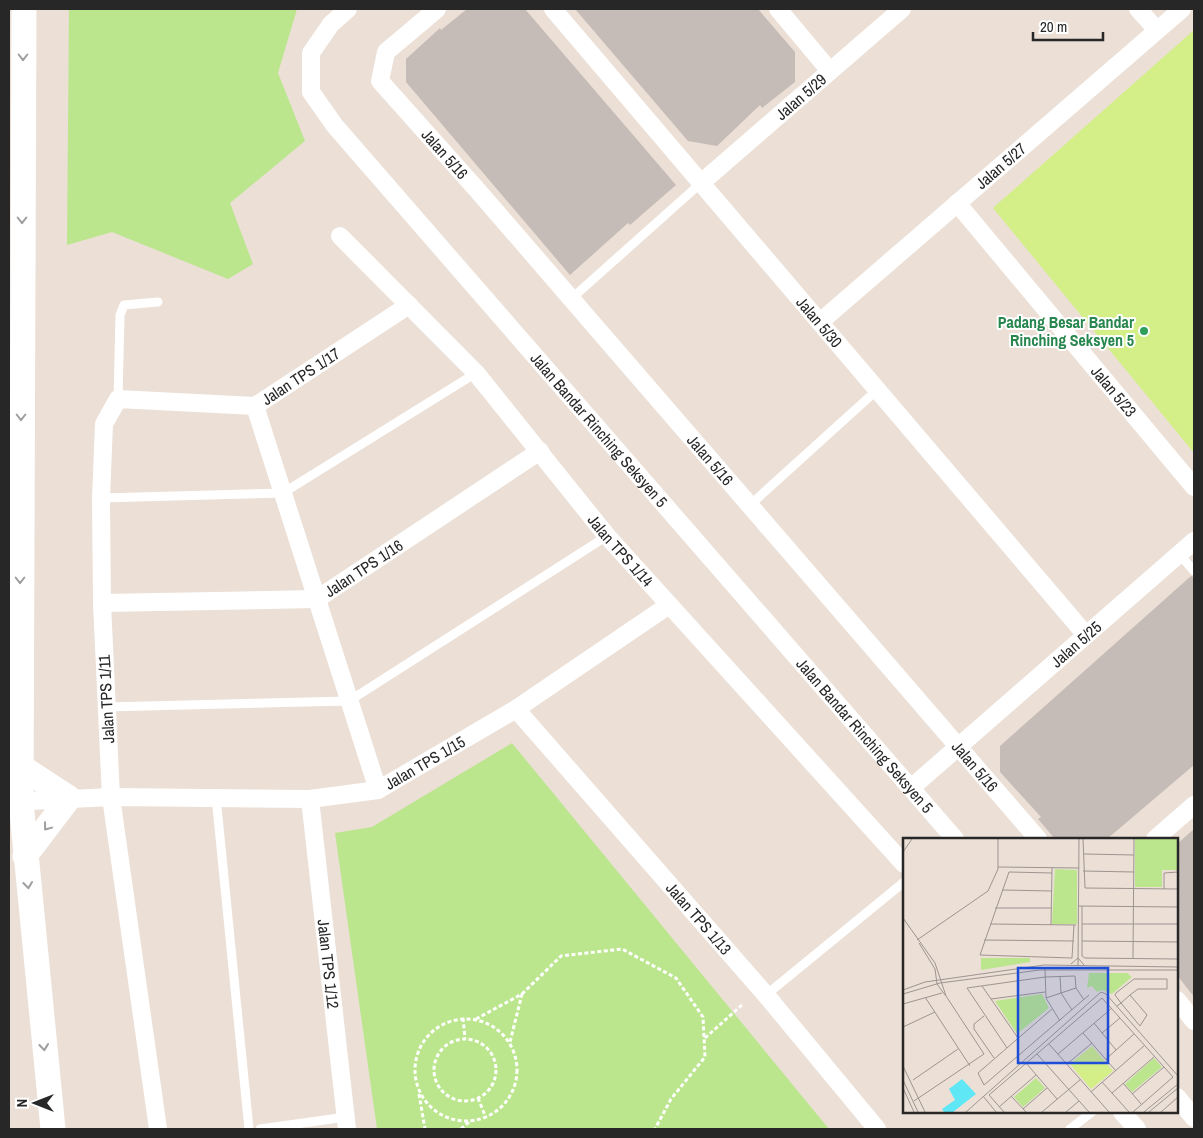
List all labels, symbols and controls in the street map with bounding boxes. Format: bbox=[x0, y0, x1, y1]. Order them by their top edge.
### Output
scale bar bbox=[1033, 10, 1103, 42]
text: 20 m bbox=[1040, 16, 1067, 37]
one-way arrow bbox=[18, 54, 28, 62]
street label: Jalan 5/29 bbox=[771, 68, 831, 125]
street label: Jalan 5/16 bbox=[417, 124, 473, 184]
street label: Jalan 5/27 bbox=[971, 138, 1031, 194]
one-way arrow bbox=[17, 216, 27, 224]
street label: Jalan 5/30 bbox=[791, 292, 847, 352]
place label: Padang Besar Bandar Rinching Seksyen 5 bbox=[998, 311, 1135, 351]
marker: Padang Besar Bandar Rinching Seksyen 5 bbox=[1138, 325, 1150, 337]
street label: Jalan TPS 1/17 bbox=[257, 342, 344, 410]
street label: Jalan Bandar Rinching Seksyen 5 bbox=[526, 348, 673, 512]
street label: Jalan 5/23 bbox=[1086, 361, 1142, 421]
one-way arrow bbox=[16, 414, 26, 422]
street label: Jalan 5/16 bbox=[682, 430, 739, 490]
street label: Jalan TPS 1/14 bbox=[583, 510, 659, 591]
street label: Jalan TPS 1/16 bbox=[320, 534, 407, 602]
one-way arrow bbox=[15, 576, 25, 584]
street label: Jalan 5/25 bbox=[1046, 616, 1106, 672]
street label: Jalan Bandar Rinching Seksyen 5 bbox=[791, 653, 938, 817]
street label: Jalan TPS 1/11 bbox=[93, 654, 119, 744]
street label: Jalan TPS 1/15 bbox=[381, 730, 469, 795]
street label: Jalan 5/16 bbox=[947, 736, 1003, 796]
one-way arrow bbox=[44, 821, 53, 831]
inset map bbox=[903, 838, 1178, 1113]
street label: Jalan TPS 1/13 bbox=[661, 877, 737, 959]
one-way arrow bbox=[22, 881, 33, 889]
street label: Jalan TPS 1/12 bbox=[313, 918, 344, 1010]
one-way arrow bbox=[39, 1043, 50, 1051]
north arrow bbox=[10, 1078, 60, 1128]
text: N bbox=[13, 1099, 31, 1107]

